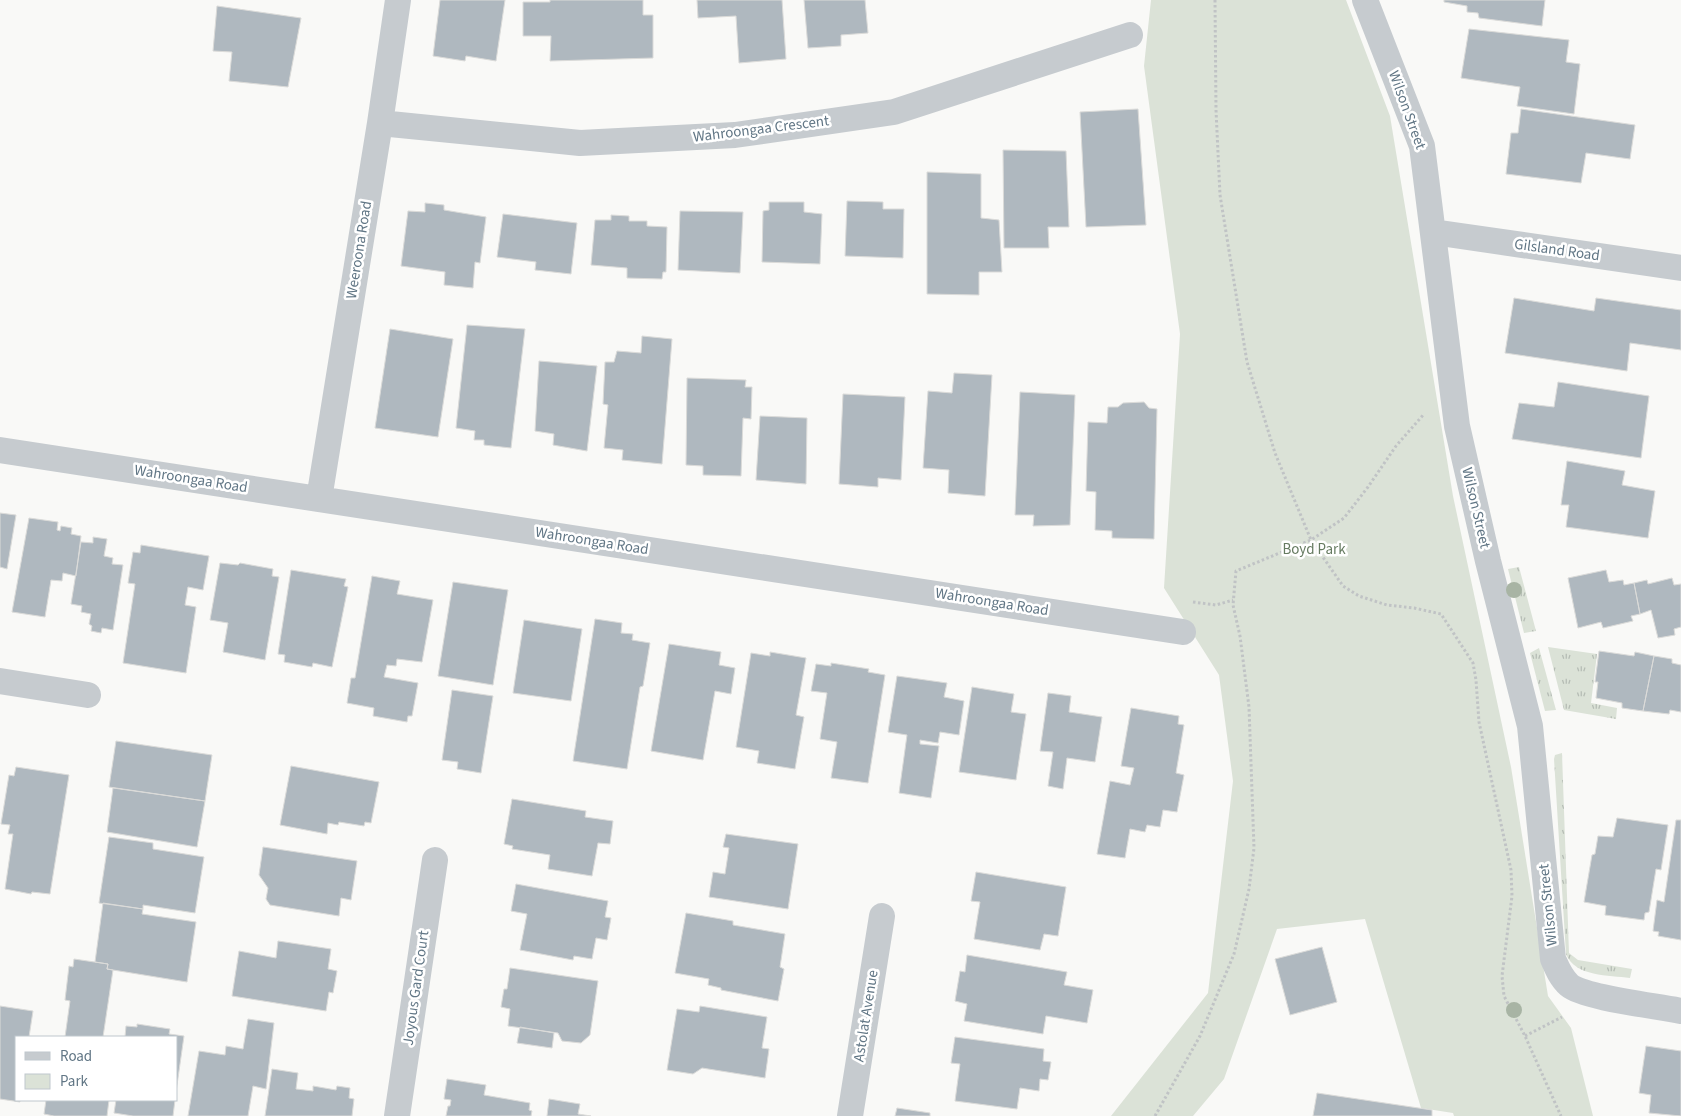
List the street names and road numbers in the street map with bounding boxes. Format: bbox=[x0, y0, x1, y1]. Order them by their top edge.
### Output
street label: Wilson Street bbox=[1383, 68, 1431, 152]
street label: Wahroongaa Crescent bbox=[692, 110, 830, 148]
street label: Weeroona Road bbox=[341, 199, 377, 301]
street label: Gilsland Road bbox=[1513, 234, 1601, 266]
street label: Wahroongaa Road bbox=[133, 460, 249, 498]
street label: Wilson Street bbox=[1456, 465, 1496, 551]
street label: Wahroongaa Road bbox=[534, 522, 650, 560]
street label: Wahroongaa Road bbox=[934, 583, 1050, 621]
street label: Wilson Street bbox=[1533, 863, 1563, 947]
street label: Joyous Gard Court bbox=[398, 929, 434, 1047]
street label: Astolat Avenue bbox=[848, 968, 884, 1064]

